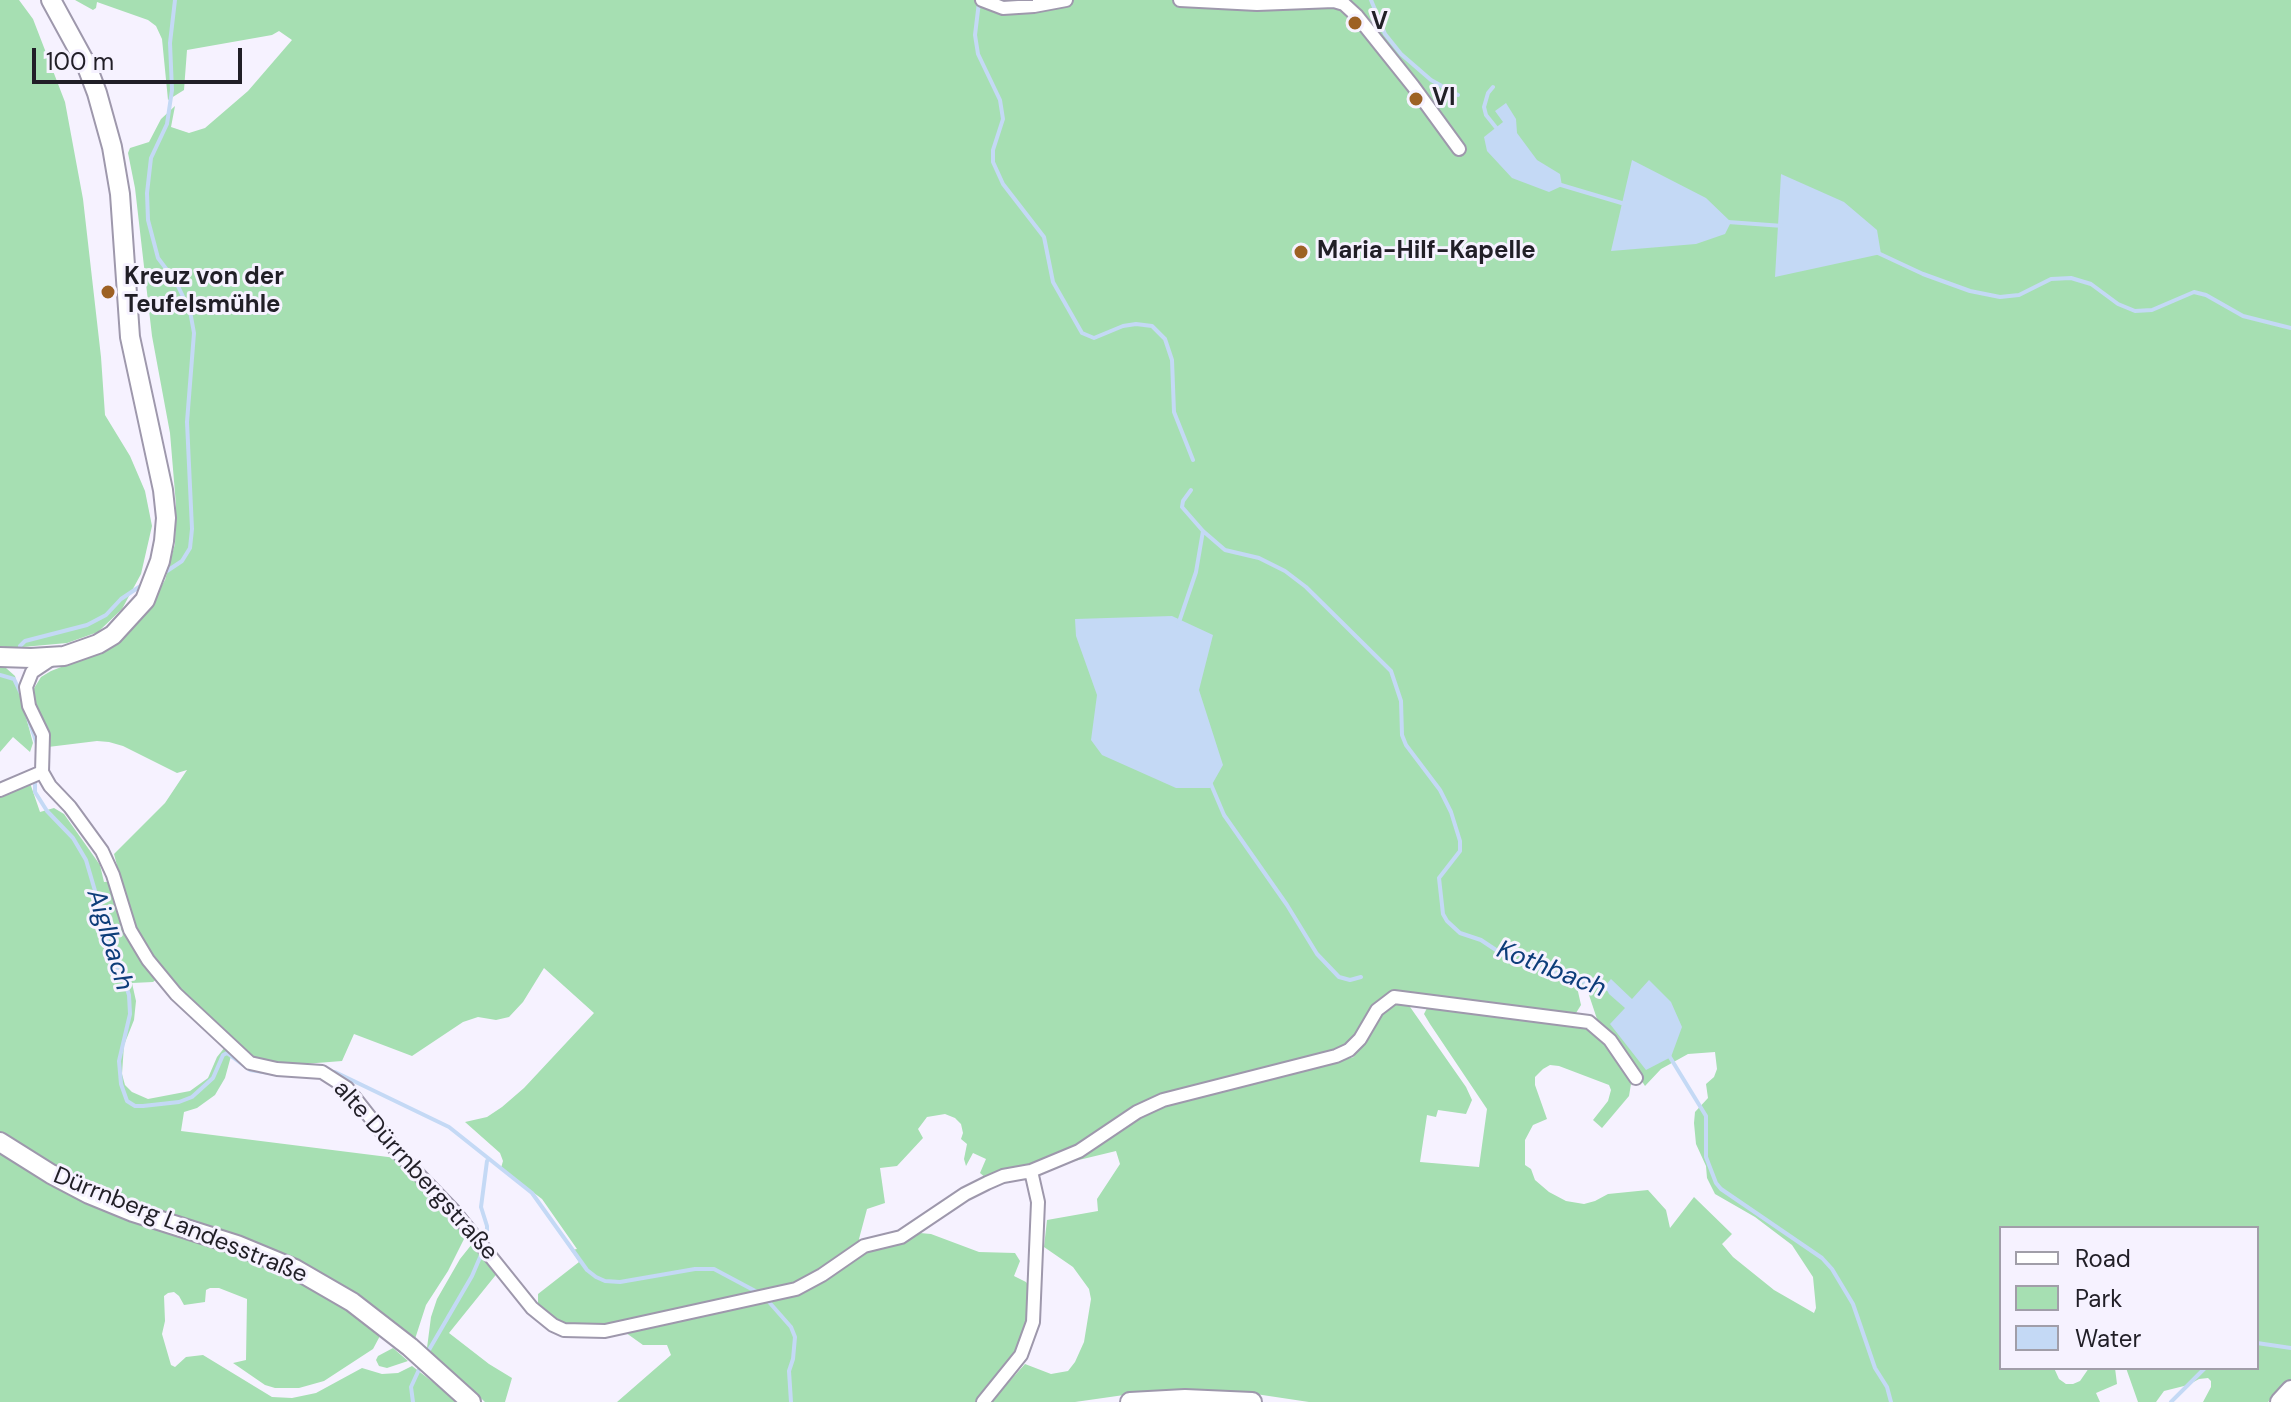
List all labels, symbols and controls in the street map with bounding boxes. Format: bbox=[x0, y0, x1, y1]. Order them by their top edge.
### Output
place label: V bbox=[1371, 9, 1388, 37]
marker: V bbox=[1346, 14, 1364, 32]
scale bar bbox=[36, 32, 246, 82]
text: 100 m bbox=[46, 46, 114, 77]
place label: VI bbox=[1432, 85, 1455, 113]
marker: VI bbox=[1407, 90, 1425, 108]
place label: Maria-Hilf-Kapelle bbox=[1317, 238, 1536, 266]
marker: Maria-Hilf-Kapelle bbox=[1292, 243, 1310, 261]
place label: Kreuz von der Teufelsmühle bbox=[124, 264, 284, 320]
marker: Kreuz von der Teufelsmühle bbox=[99, 283, 117, 301]
water label: Aiglbach bbox=[79, 886, 139, 994]
water label: Kothbach bbox=[1492, 935, 1610, 1005]
street label: alte Dürrnbergstraße bbox=[327, 1075, 503, 1267]
street label: Dürrnberg Landesstraße bbox=[49, 1162, 311, 1290]
legend bbox=[1999, 1226, 2259, 1370]
text: Road bbox=[2075, 1243, 2131, 1274]
text: Park bbox=[2075, 1283, 2122, 1314]
text: Water bbox=[2075, 1323, 2141, 1354]

